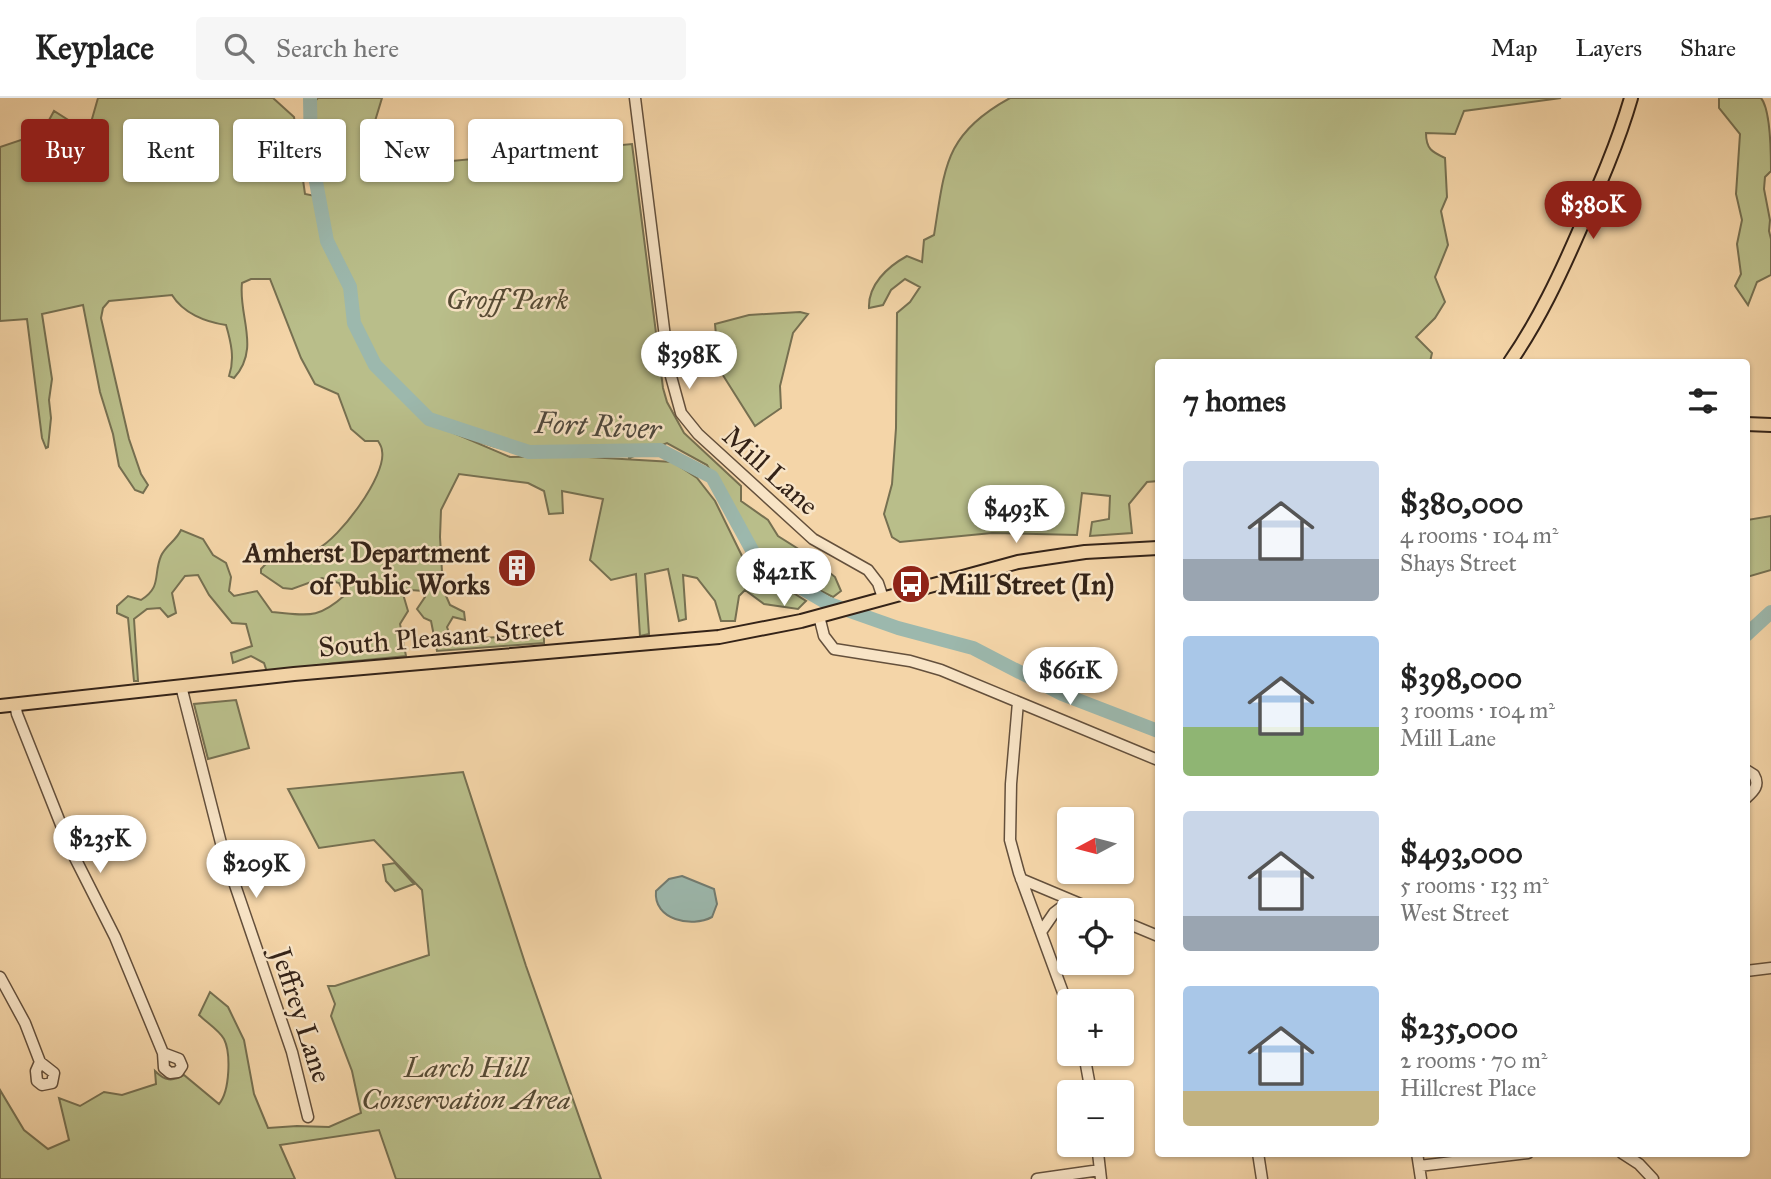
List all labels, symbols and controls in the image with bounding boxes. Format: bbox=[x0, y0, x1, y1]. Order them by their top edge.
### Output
search box bbox=[196, 17, 686, 80]
text: Keyplace bbox=[35, 28, 154, 68]
icon: search bbox=[220, 29, 258, 67]
text: Search here bbox=[276, 32, 399, 64]
text: Map bbox=[1491, 33, 1538, 63]
text: Layers bbox=[1576, 33, 1642, 63]
text: Share bbox=[1680, 33, 1736, 63]
chip: Buy bbox=[21, 119, 109, 182]
chip: Rent bbox=[123, 119, 219, 182]
chip: Filters bbox=[233, 119, 346, 182]
chip: New bbox=[360, 119, 454, 182]
chip: Apartment bbox=[468, 119, 623, 182]
pin: $380K bbox=[1544, 181, 1642, 241]
text: $380K bbox=[1561, 190, 1625, 218]
park label: Groff Park bbox=[446, 282, 569, 318]
pin: $398K bbox=[640, 331, 738, 391]
text: $398K bbox=[657, 340, 721, 368]
icon: filters bbox=[1684, 382, 1722, 420]
text: 7 homes bbox=[1183, 383, 1286, 419]
water label: Fort River bbox=[533, 405, 664, 447]
street label: Mill Lane bbox=[715, 418, 826, 523]
text: $380,000 bbox=[1400, 485, 1524, 521]
pin: $493K bbox=[967, 486, 1065, 545]
icon: home bbox=[1239, 489, 1323, 573]
text: $493K bbox=[984, 494, 1048, 522]
text: 4 rooms · 104 m² bbox=[1400, 521, 1559, 549]
place label: Amherst Department of Public Works bbox=[242, 535, 490, 602]
building icon: Amherst Department of Public Works bbox=[496, 547, 538, 589]
pin: $421K bbox=[735, 548, 833, 608]
text: Shays Street bbox=[1400, 549, 1517, 577]
text: $421K bbox=[752, 557, 816, 585]
bus stop icon: Mill Street (In) bbox=[890, 563, 932, 605]
place label: Mill Street (In) bbox=[938, 567, 1114, 602]
street label: South Pleasant Street bbox=[317, 608, 565, 665]
pin: $661K bbox=[1021, 648, 1119, 707]
text: $661K bbox=[1039, 656, 1101, 684]
text: $398,000 bbox=[1400, 660, 1522, 696]
icon: home bbox=[1239, 664, 1323, 748]
text: 3 rooms · 104 m² bbox=[1400, 696, 1555, 724]
text: Mill Lane bbox=[1400, 724, 1496, 752]
north arrow bbox=[1057, 807, 1134, 884]
map controls bbox=[1057, 807, 1134, 1157]
pin: $235K bbox=[51, 816, 149, 875]
text: $235K bbox=[69, 824, 131, 852]
text: $493,000 bbox=[1400, 835, 1523, 871]
icon: home bbox=[1239, 839, 1323, 923]
pin: $209K bbox=[207, 840, 305, 900]
text: $209K bbox=[222, 849, 290, 877]
text: 5 rooms · 133 m² bbox=[1400, 871, 1549, 899]
button: locate bbox=[1057, 898, 1134, 975]
text: West Street bbox=[1400, 899, 1509, 927]
street label: Jeffrey Lane bbox=[262, 941, 340, 1087]
button: + bbox=[1057, 989, 1134, 1066]
text: $235,000 bbox=[1400, 1010, 1518, 1046]
icon: home bbox=[1239, 1014, 1323, 1098]
text: 2 rooms · 70 m² bbox=[1400, 1046, 1548, 1074]
park label: Larch Hill Conservation Area bbox=[361, 1050, 571, 1117]
text: Hillcrest Place bbox=[1400, 1074, 1536, 1102]
button: − bbox=[1057, 1080, 1134, 1157]

